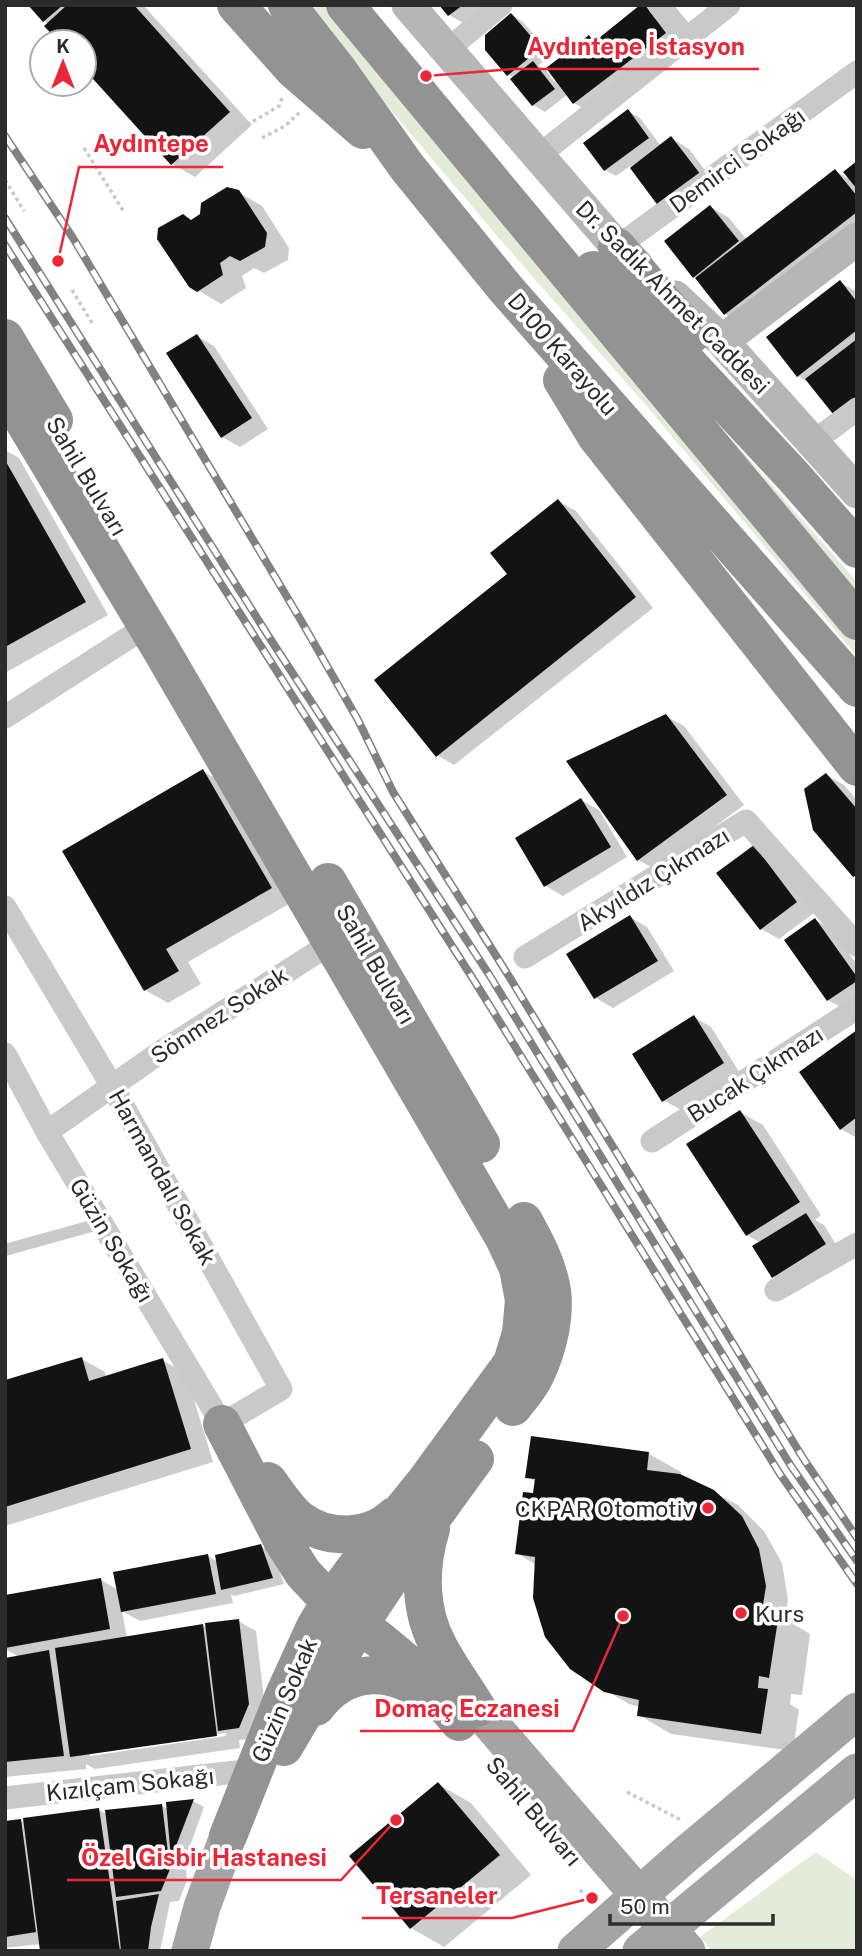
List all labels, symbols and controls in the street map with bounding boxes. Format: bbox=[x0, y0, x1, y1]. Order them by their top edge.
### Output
callout: Aydıntepe İstasyon bbox=[513, 24, 759, 69]
north arrow bbox=[28, 28, 98, 98]
text: Aydıntepe İstasyon bbox=[527, 32, 745, 60]
text: K bbox=[56, 35, 70, 57]
street label: Demirci Sokağı bbox=[664, 102, 810, 218]
callout: Aydıntepe bbox=[79, 122, 223, 167]
text: Aydıntepe bbox=[93, 129, 209, 157]
street label: Dr. Sadık Ahmet Caddesi bbox=[571, 195, 775, 399]
street label: D100 Karayolu bbox=[503, 287, 623, 421]
street label: Sahil Bulvarı bbox=[41, 412, 133, 540]
street label: Akyıldız Çıkmazı bbox=[572, 822, 734, 936]
street label: Sahil Bulvarı bbox=[331, 899, 421, 1029]
street label: Sönmez Sokak bbox=[146, 961, 293, 1069]
street label: Bucak Çıkmazı bbox=[682, 1020, 828, 1128]
street label: Harmandalı Sokak bbox=[104, 1085, 222, 1269]
street label: Güzin Sokağı bbox=[64, 1173, 160, 1307]
place label: CKPAR Otomotiv bbox=[515, 1495, 694, 1522]
marker: CKPAR Otomotiv bbox=[700, 1500, 716, 1516]
place label: Kurs bbox=[755, 1600, 804, 1627]
marker: Kurs bbox=[733, 1605, 749, 1621]
street label: Güzin Sokak bbox=[246, 1634, 322, 1766]
callout: Domaç Eczanesi bbox=[360, 1686, 573, 1731]
text: Domaç Eczanesi bbox=[374, 1694, 560, 1723]
street label: Sahil Bulvarı bbox=[481, 1751, 587, 1871]
street label: Kızılçam Sokağı bbox=[45, 1762, 215, 1806]
callout: Özel Gisbir Hastanesi bbox=[67, 1835, 341, 1880]
text: Özel Gisbir Hastanesi bbox=[81, 1843, 327, 1871]
callout: Tersaneler bbox=[362, 1873, 512, 1918]
text: Tersaneler bbox=[376, 1881, 498, 1909]
scale bar bbox=[610, 1882, 773, 1926]
text: 50 m bbox=[620, 1894, 670, 1919]

